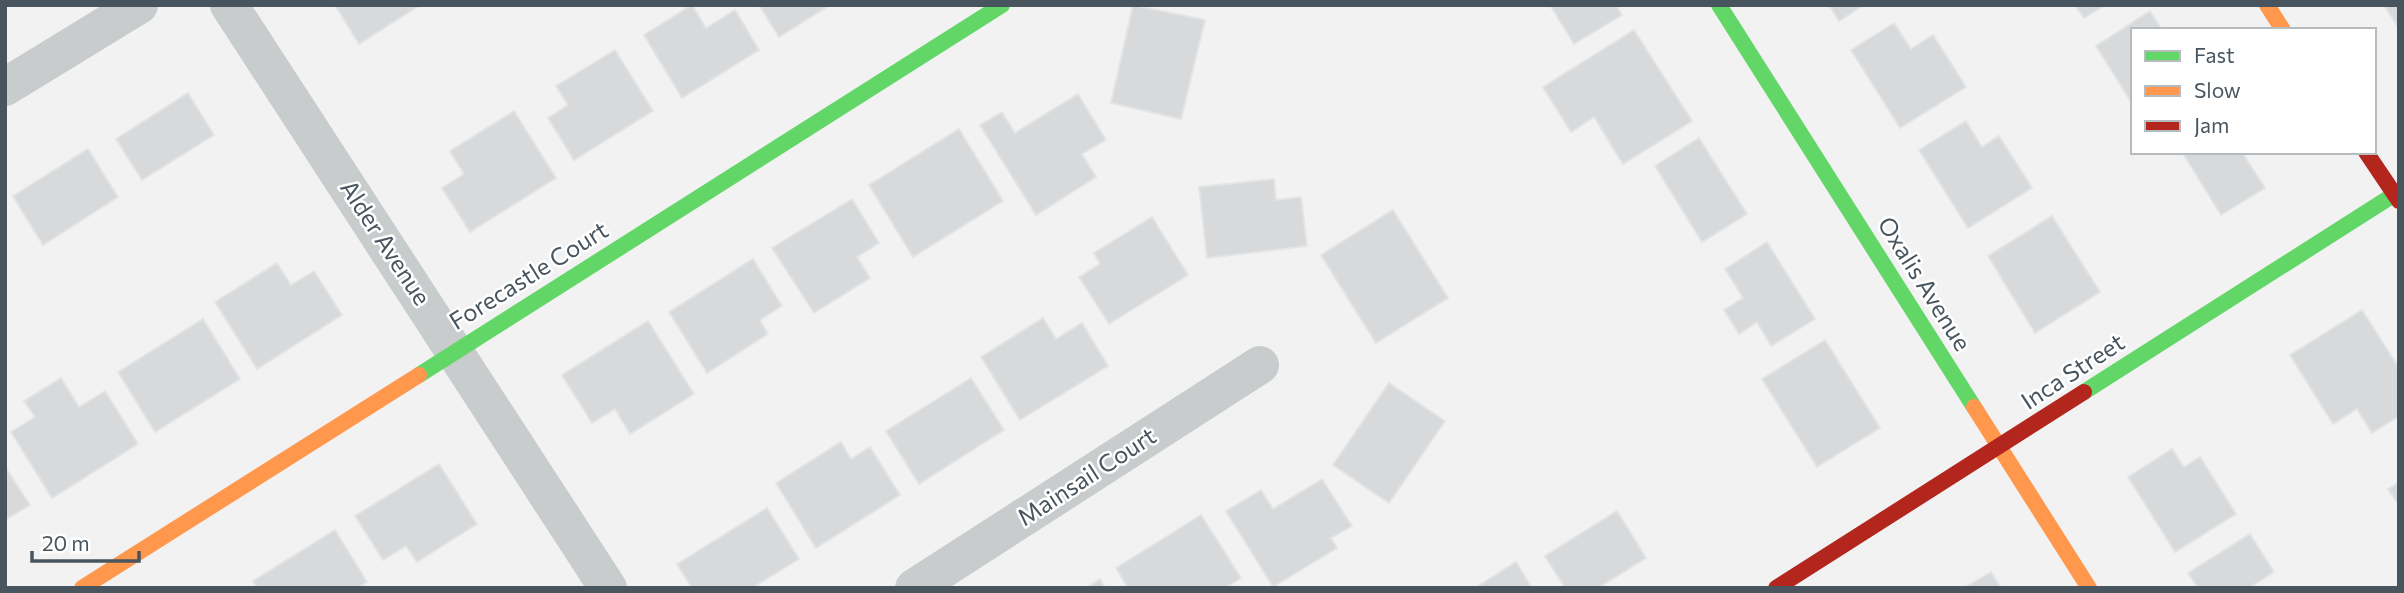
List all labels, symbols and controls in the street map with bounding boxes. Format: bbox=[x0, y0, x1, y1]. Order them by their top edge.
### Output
legend bbox=[2131, 28, 2376, 154]
text: Fast bbox=[2194, 42, 2235, 67]
text: Slow bbox=[2194, 77, 2241, 102]
text: Jam bbox=[2194, 112, 2229, 137]
street label: Alder Avenue bbox=[335, 174, 437, 310]
street label: Oxalis Avenue bbox=[1873, 211, 1978, 356]
street label: Forecastle Court bbox=[444, 214, 613, 335]
street label: Inca Street bbox=[2015, 327, 2129, 415]
street label: Mainsail Court bbox=[1012, 420, 1161, 531]
scale bar bbox=[32, 520, 138, 564]
text: 20 m bbox=[42, 530, 90, 555]

